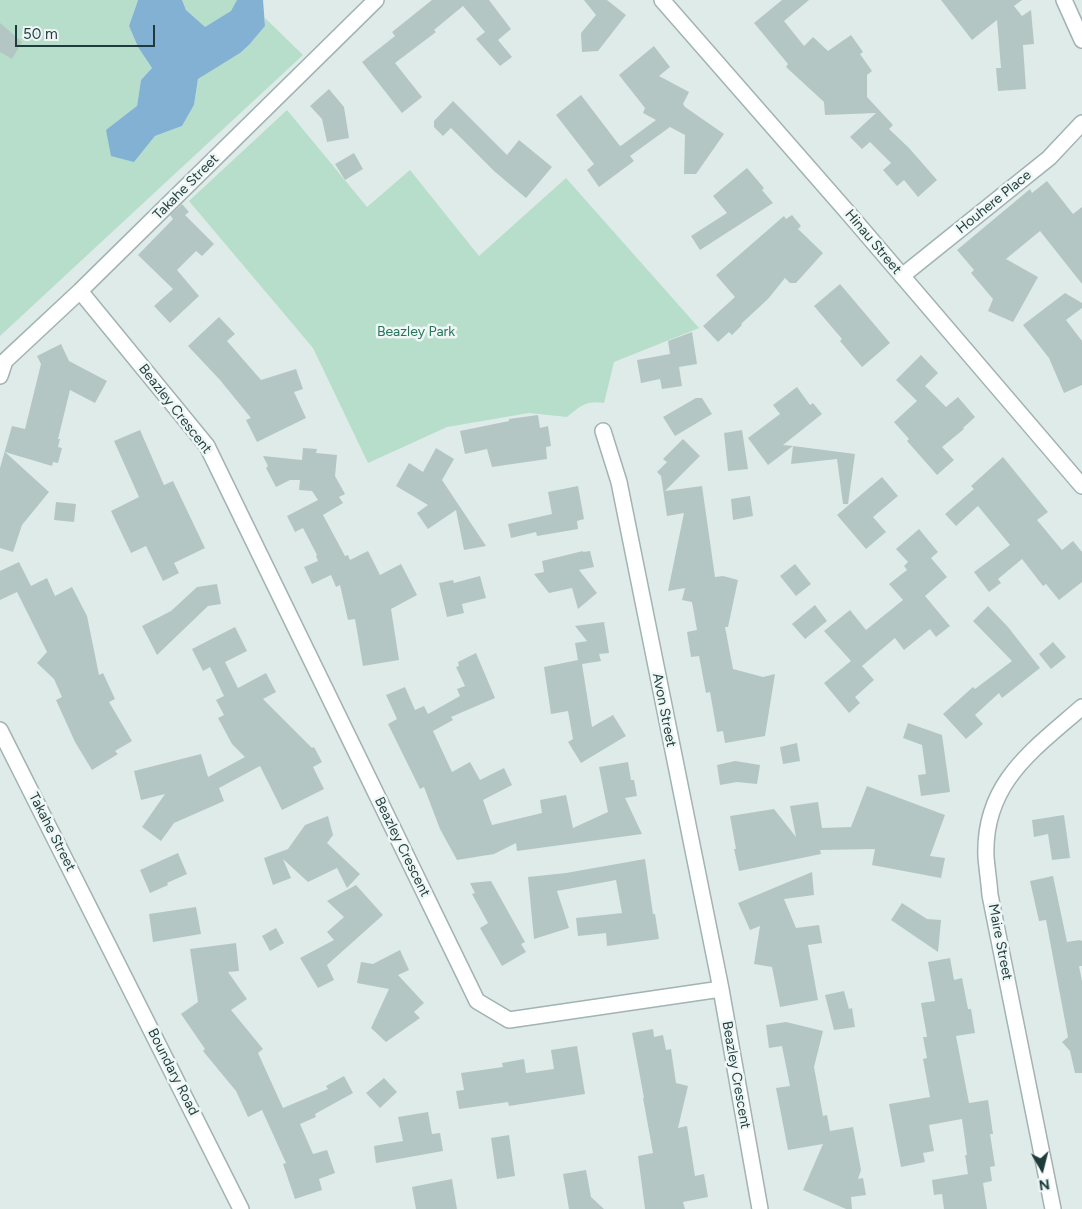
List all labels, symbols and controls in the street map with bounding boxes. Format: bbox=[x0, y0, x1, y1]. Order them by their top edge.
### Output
scale bar bbox=[18, 15, 158, 47]
text: 50 m bbox=[23, 25, 58, 43]
street label: Takahe Street bbox=[150, 151, 222, 223]
street label: Houhere Place bbox=[953, 167, 1035, 237]
street label: Hinau Street bbox=[841, 206, 905, 278]
park label: Beazley Park bbox=[377, 324, 455, 340]
street label: Beazley Crescent bbox=[135, 361, 215, 457]
street label: Avon Street bbox=[649, 672, 679, 748]
street label: Takahe Street bbox=[25, 790, 79, 874]
street label: Beazley Crescent bbox=[371, 794, 433, 900]
street label: Maire Street bbox=[984, 902, 1016, 982]
street label: Beazley Crescent bbox=[718, 1020, 754, 1130]
street label: Boundary Road bbox=[144, 1026, 202, 1118]
north arrow bbox=[1017, 1144, 1067, 1194]
text: N bbox=[1038, 1175, 1051, 1194]

